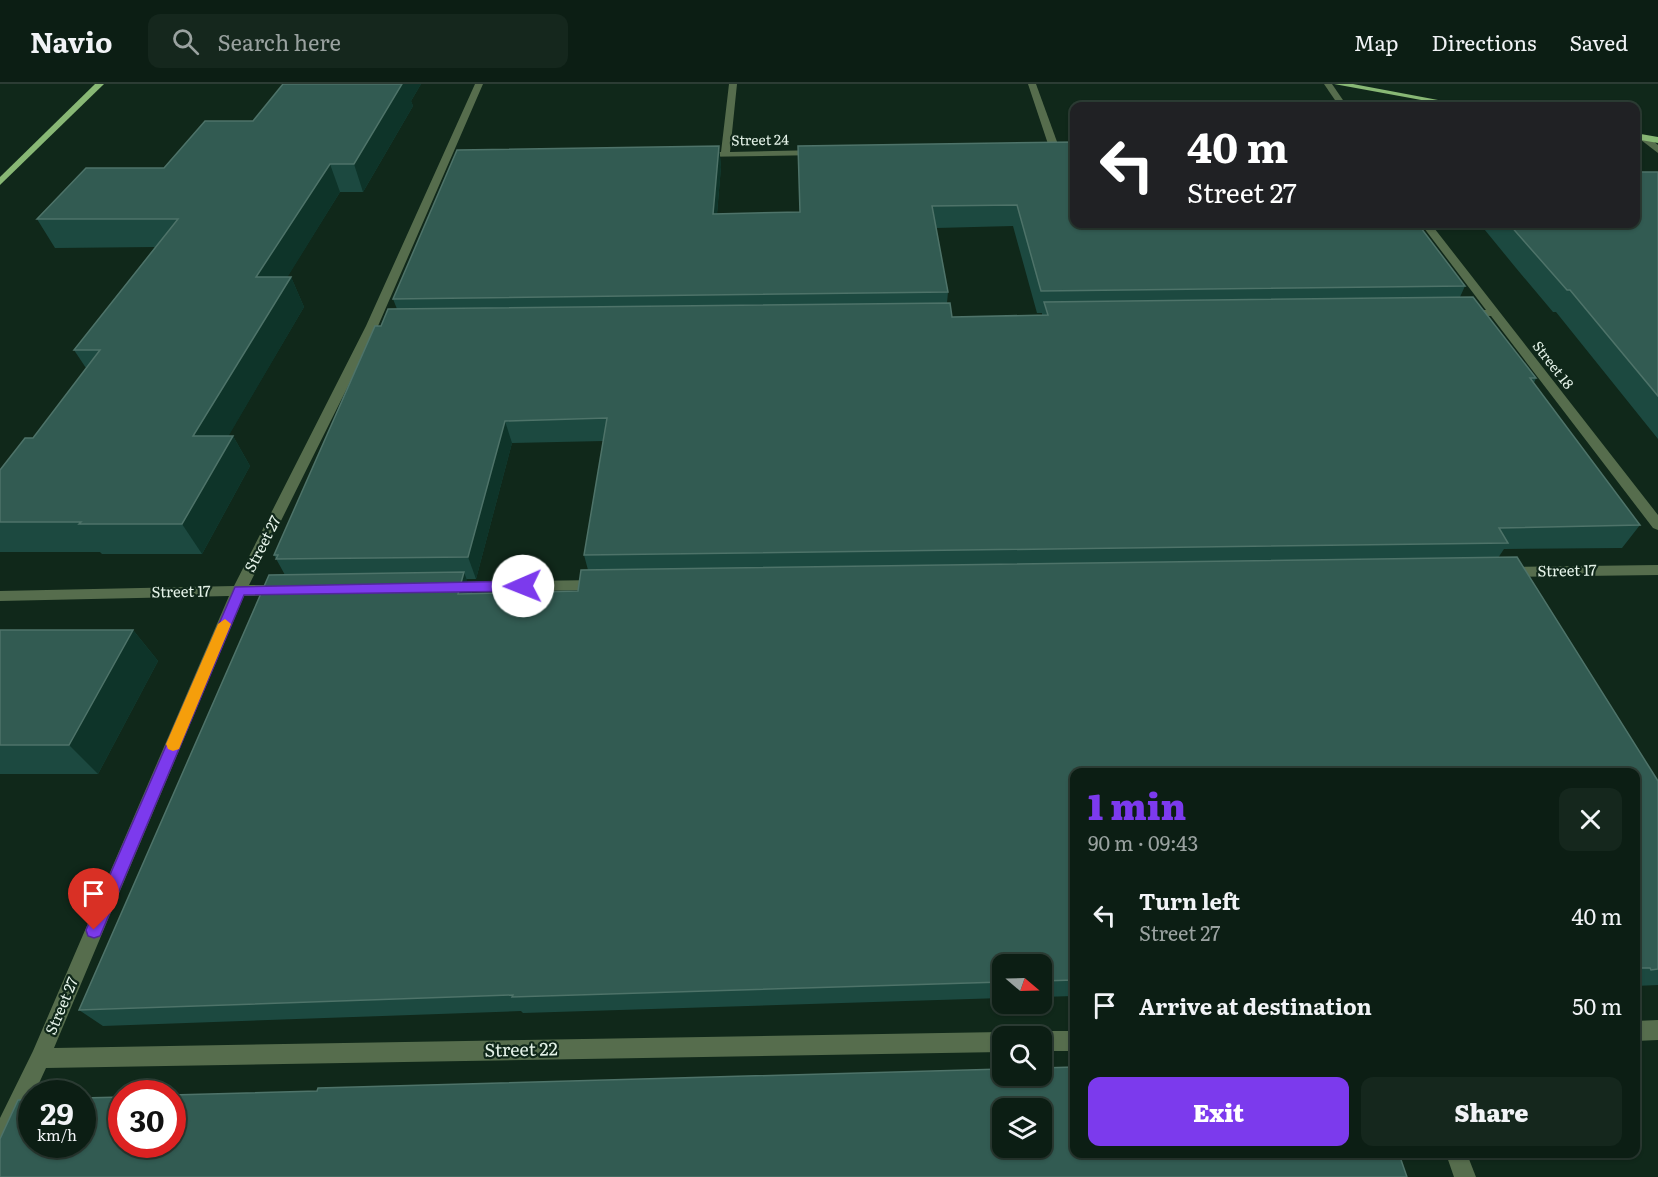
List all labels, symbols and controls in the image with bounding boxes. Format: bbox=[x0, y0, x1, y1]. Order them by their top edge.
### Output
search box bbox=[148, 14, 568, 68]
text: Navio bbox=[30, 20, 112, 62]
icon: search bbox=[169, 25, 202, 58]
text: Search here bbox=[217, 25, 341, 58]
text: Map bbox=[1354, 26, 1399, 57]
text: Directions bbox=[1432, 26, 1537, 57]
text: Saved bbox=[1570, 26, 1628, 57]
text: 40 m bbox=[1187, 114, 1288, 176]
icon: left bbox=[1088, 126, 1166, 204]
street label: Street 24 bbox=[731, 128, 789, 150]
text: Street 27 bbox=[1187, 171, 1297, 211]
street label: Street 18 bbox=[1529, 336, 1579, 393]
street label: Street 27 bbox=[238, 511, 286, 576]
position arrow bbox=[491, 554, 555, 618]
street label: Street 17 bbox=[1537, 557, 1597, 582]
street label: Street 17 bbox=[151, 578, 211, 603]
text: 1 min bbox=[1088, 778, 1186, 831]
button: close bbox=[1559, 788, 1622, 851]
text: 90 m · 09:43 bbox=[1088, 827, 1198, 857]
pin bbox=[68, 868, 119, 930]
icon: arrive bbox=[77, 877, 110, 910]
text: Turn left bbox=[1139, 884, 1240, 917]
icon: left bbox=[1088, 899, 1121, 932]
text: 40 m bbox=[1571, 899, 1622, 932]
text: Street 27 bbox=[1139, 917, 1220, 947]
north arrow bbox=[992, 954, 1052, 1014]
map controls bbox=[992, 954, 1052, 1158]
street label: Street 27 bbox=[38, 972, 83, 1038]
icon: arrive bbox=[1088, 989, 1121, 1022]
text: Arrive at destination bbox=[1139, 989, 1372, 1022]
text: 50 m bbox=[1572, 989, 1622, 1022]
button: search bbox=[992, 1026, 1052, 1086]
street label: Street 22 bbox=[484, 1034, 558, 1063]
button: Exit bbox=[1088, 1077, 1349, 1146]
button: Share bbox=[1361, 1077, 1622, 1146]
speed limit sign: 30 bbox=[108, 1080, 186, 1158]
text: 29 bbox=[40, 1090, 74, 1134]
button: layers bbox=[992, 1098, 1052, 1158]
text: km/h bbox=[37, 1123, 77, 1146]

